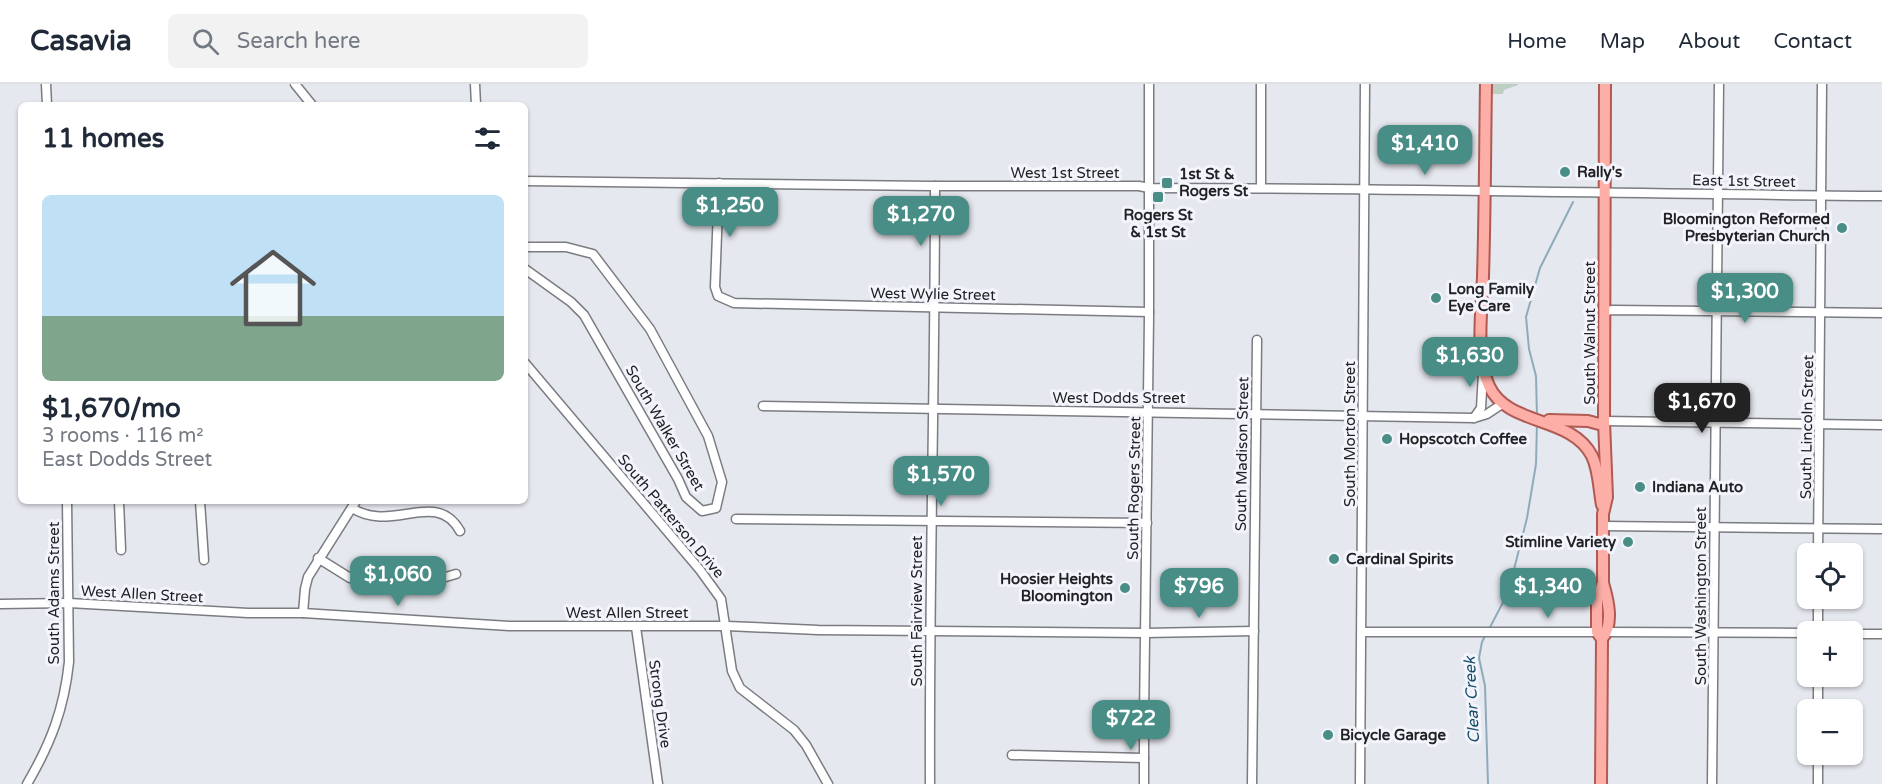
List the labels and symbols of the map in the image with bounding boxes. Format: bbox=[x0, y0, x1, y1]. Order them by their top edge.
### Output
pin: $1,410 bbox=[1376, 125, 1474, 176]
place label: Rally's bbox=[1577, 163, 1622, 182]
street label: West 1st Street bbox=[1011, 164, 1120, 182]
place label: 1st St & Rogers St bbox=[1179, 165, 1249, 201]
marker: Rally's bbox=[1558, 165, 1572, 179]
street label: East 1st Street bbox=[1692, 171, 1796, 191]
marker: 1st St & Rogers St bbox=[1160, 176, 1174, 190]
pin: $1,250 bbox=[681, 187, 779, 238]
marker: Rogers St & 1st St bbox=[1151, 190, 1165, 204]
pin: $1,270 bbox=[872, 196, 970, 247]
place label: Rogers St & 1st St bbox=[1123, 206, 1193, 241]
place label: Bloomington Reformed Presbyterian Church bbox=[1663, 210, 1830, 246]
marker: Bloomington Reformed Presbyterian Church bbox=[1835, 221, 1849, 235]
street label: South Walnut Street bbox=[1581, 261, 1599, 405]
pin: $1,300 bbox=[1696, 273, 1794, 324]
place label: Long Family Eye Care bbox=[1448, 280, 1534, 316]
street label: West Wylie Street bbox=[870, 284, 996, 304]
marker: Long Family Eye Care bbox=[1429, 291, 1443, 305]
pin: $1,630 bbox=[1421, 337, 1519, 388]
street label: South Lincoln Street bbox=[1797, 354, 1817, 499]
street label: South Morton Street bbox=[1341, 361, 1359, 507]
street label: South Walker Street bbox=[622, 362, 708, 494]
street label: South Madison Street bbox=[1232, 376, 1252, 531]
pin: $1,670 bbox=[1653, 383, 1751, 434]
street label: West Dodds Street bbox=[1053, 389, 1186, 407]
street label: South Rogers Street bbox=[1124, 416, 1144, 560]
place label: Hopscotch Coffee bbox=[1399, 430, 1527, 449]
marker: Hopscotch Coffee bbox=[1380, 432, 1394, 446]
street label: South Patterson Drive bbox=[614, 450, 728, 582]
pin: $1,570 bbox=[892, 456, 990, 507]
place label: Indiana Auto bbox=[1652, 478, 1743, 496]
marker: Indiana Auto bbox=[1633, 480, 1647, 494]
street label: South Washington Street bbox=[1692, 506, 1710, 685]
street label: South Adams Street bbox=[45, 521, 63, 664]
place label: Stimline Variety bbox=[1505, 533, 1616, 552]
street label: South Fairview Street bbox=[908, 535, 926, 686]
marker: Stimline Variety bbox=[1621, 535, 1635, 549]
place label: Cardinal Spirits bbox=[1346, 550, 1454, 569]
marker: Cardinal Spirits bbox=[1327, 552, 1341, 566]
pin: $1,060 bbox=[349, 556, 447, 607]
pin: $796 bbox=[1163, 568, 1235, 619]
pin: $1,340 bbox=[1499, 568, 1597, 619]
place label: Hoosier Heights Bloomington bbox=[1000, 570, 1113, 606]
marker: Hoosier Heights Bloomington bbox=[1118, 581, 1132, 595]
street label: West Allen Street bbox=[80, 582, 204, 606]
street label: West Allen Street bbox=[566, 604, 689, 622]
water label: Clear Creek bbox=[1460, 655, 1484, 744]
street label: Strong Drive bbox=[645, 659, 675, 749]
pin: $722 bbox=[1095, 700, 1167, 751]
place label: Bicycle Garage bbox=[1340, 726, 1447, 745]
marker: Bicycle Garage bbox=[1321, 728, 1335, 742]

